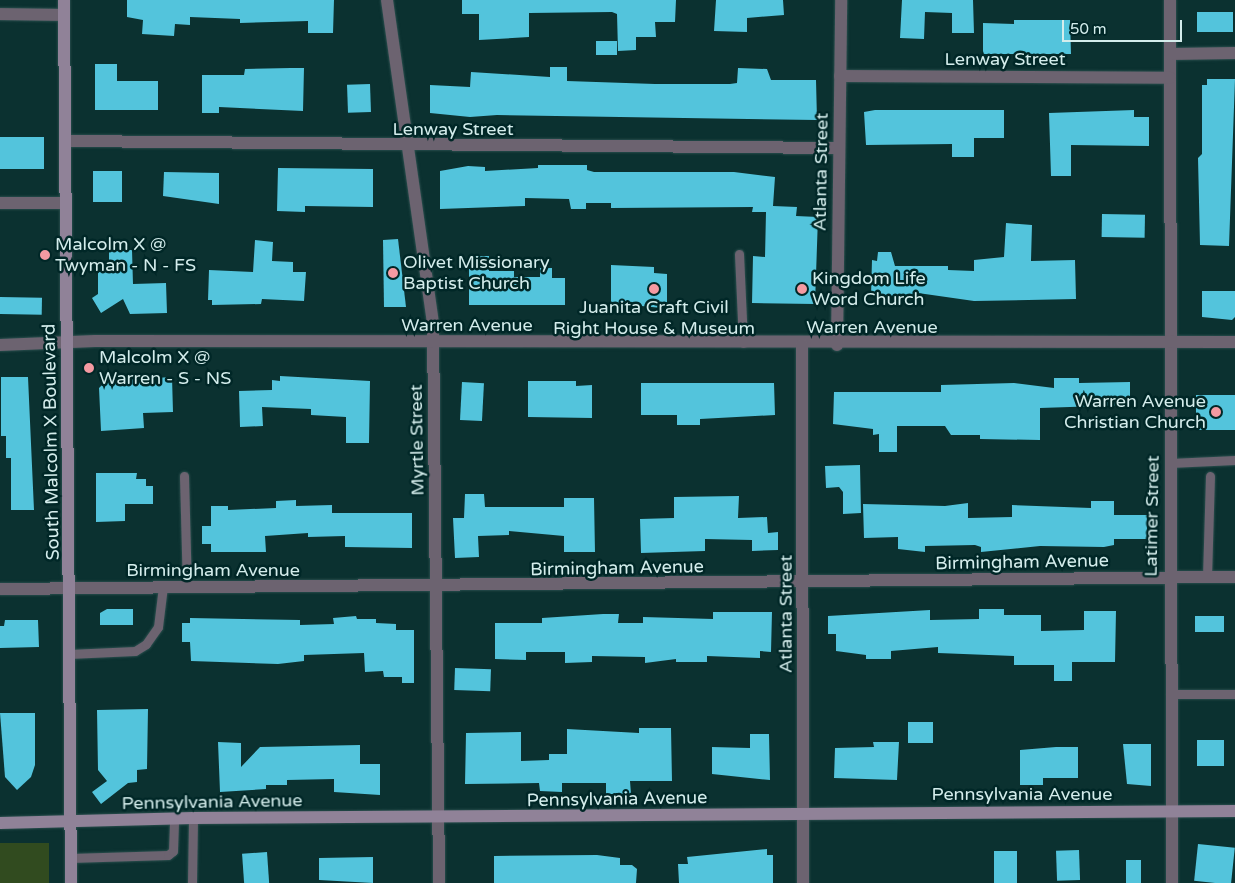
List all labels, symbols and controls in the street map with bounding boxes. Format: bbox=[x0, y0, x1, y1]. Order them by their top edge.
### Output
scale bar bbox=[1065, 10, 1185, 42]
text: 50 m bbox=[1070, 20, 1107, 38]
street label: Lenway Street bbox=[944, 48, 1066, 70]
street label: Atlanta Street bbox=[809, 113, 833, 231]
street label: Lenway Street bbox=[392, 118, 514, 140]
place label: Malcolm X @ Twyman - N - FS bbox=[55, 234, 196, 276]
marker: Malcolm X @ Twyman - N - FS bbox=[39, 249, 51, 261]
place label: Olivet Missionary Baptist Church bbox=[403, 252, 550, 294]
marker: Olivet Missionary Baptist Church bbox=[387, 267, 399, 279]
place label: Kingdom Life Word Church bbox=[812, 268, 926, 310]
marker: Juanita Craft Civil Right House & Museum bbox=[648, 283, 660, 295]
marker: Kingdom Life Word Church bbox=[796, 283, 808, 295]
place label: Juanita Craft Civil Right House & Museum bbox=[553, 297, 755, 340]
street label: Warren Avenue bbox=[401, 314, 533, 336]
street label: Warren Avenue bbox=[806, 316, 938, 338]
street label: South Malcolm X Boulevard bbox=[38, 323, 64, 561]
place label: Malcolm X @ Warren - S - NS bbox=[99, 347, 231, 389]
marker: Malcolm X @ Warren - S - NS bbox=[83, 362, 95, 374]
street label: Myrtle Street bbox=[405, 384, 429, 496]
place label: Warren Avenue Christian Church bbox=[1064, 391, 1206, 434]
marker: Warren Avenue Christian Church bbox=[1210, 406, 1222, 418]
street label: Latimer Street bbox=[1140, 455, 1164, 577]
street label: Birmingham Avenue bbox=[935, 550, 1109, 574]
street label: Atlanta Street bbox=[775, 555, 797, 673]
street label: Birmingham Avenue bbox=[530, 556, 704, 580]
street label: Birmingham Avenue bbox=[126, 559, 300, 581]
street label: Pennsylvania Avenue bbox=[932, 783, 1112, 805]
street label: Pennsylvania Avenue bbox=[526, 787, 708, 811]
street label: Pennsylvania Avenue bbox=[121, 790, 303, 814]

